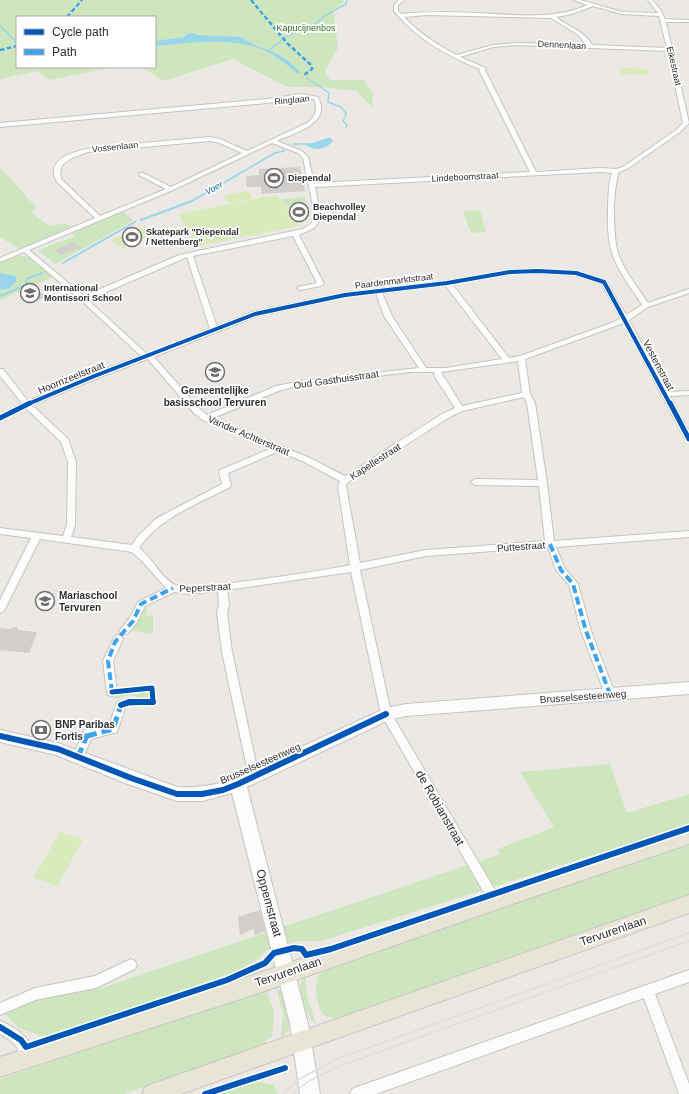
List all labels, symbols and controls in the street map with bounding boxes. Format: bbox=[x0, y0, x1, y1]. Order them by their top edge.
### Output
legend bbox=[16, 16, 156, 68]
park label: Kapucijnenbos bbox=[276, 23, 336, 33]
text: Cycle path bbox=[52, 25, 109, 39]
street label: Dennenlaan bbox=[537, 39, 587, 51]
text: Path bbox=[52, 45, 77, 59]
street label: Eikestraat bbox=[665, 45, 683, 87]
street label: Ringlaan bbox=[274, 93, 310, 107]
street label: Vossenlaan bbox=[91, 140, 139, 154]
sports icon: Diependal bbox=[263, 167, 285, 189]
street label: Lindeboomstraat bbox=[431, 170, 499, 184]
place label: Diependal bbox=[288, 173, 331, 183]
water label: Voer bbox=[203, 179, 225, 197]
sports icon: Beachvolley Diependal bbox=[288, 201, 310, 223]
place label: Beachvolley Diependal bbox=[313, 202, 366, 222]
sports icon: Skatepark "Diependal / Nettenberg" bbox=[121, 226, 143, 248]
place label: Skatepark "Diependal / Nettenberg" bbox=[146, 227, 239, 247]
street label: Paardenmarktstraat bbox=[354, 271, 434, 291]
school or university icon: International Montissori School bbox=[19, 282, 41, 304]
place label: International Montissori School bbox=[44, 283, 122, 303]
street label: Vestenstraat bbox=[641, 338, 677, 393]
street label: Hoornzeelstraat bbox=[36, 359, 106, 396]
school or university icon: Gemeentelijke basisschool Tervuren bbox=[204, 361, 226, 383]
street label: Oud Gasthuisstraat bbox=[293, 368, 380, 391]
place label: Gemeentelijke basisschool Tervuren bbox=[164, 385, 266, 408]
street label: Vander Achterstraat bbox=[206, 413, 291, 458]
street label: Kapellestraat bbox=[348, 441, 403, 482]
street label: Puttestraat bbox=[497, 539, 546, 554]
street label: Peperstraat bbox=[179, 581, 231, 594]
school or university icon: Mariaschool Tervuren bbox=[34, 590, 56, 612]
place label: Mariaschool Tervuren bbox=[59, 590, 118, 613]
street label: Brusselsesteenweg bbox=[539, 688, 627, 705]
bank icon: BNP Paribas Fortis bbox=[30, 719, 52, 741]
place label: BNP Paribas Fortis bbox=[55, 719, 115, 742]
street label: Brusselsesteenweg bbox=[218, 741, 302, 786]
street label: de Robianstraat bbox=[413, 768, 468, 849]
street label: Oppemstraat bbox=[253, 868, 285, 939]
street label: Tervurenlaan bbox=[578, 913, 648, 949]
street label: Tervurenlaan bbox=[253, 954, 323, 990]

